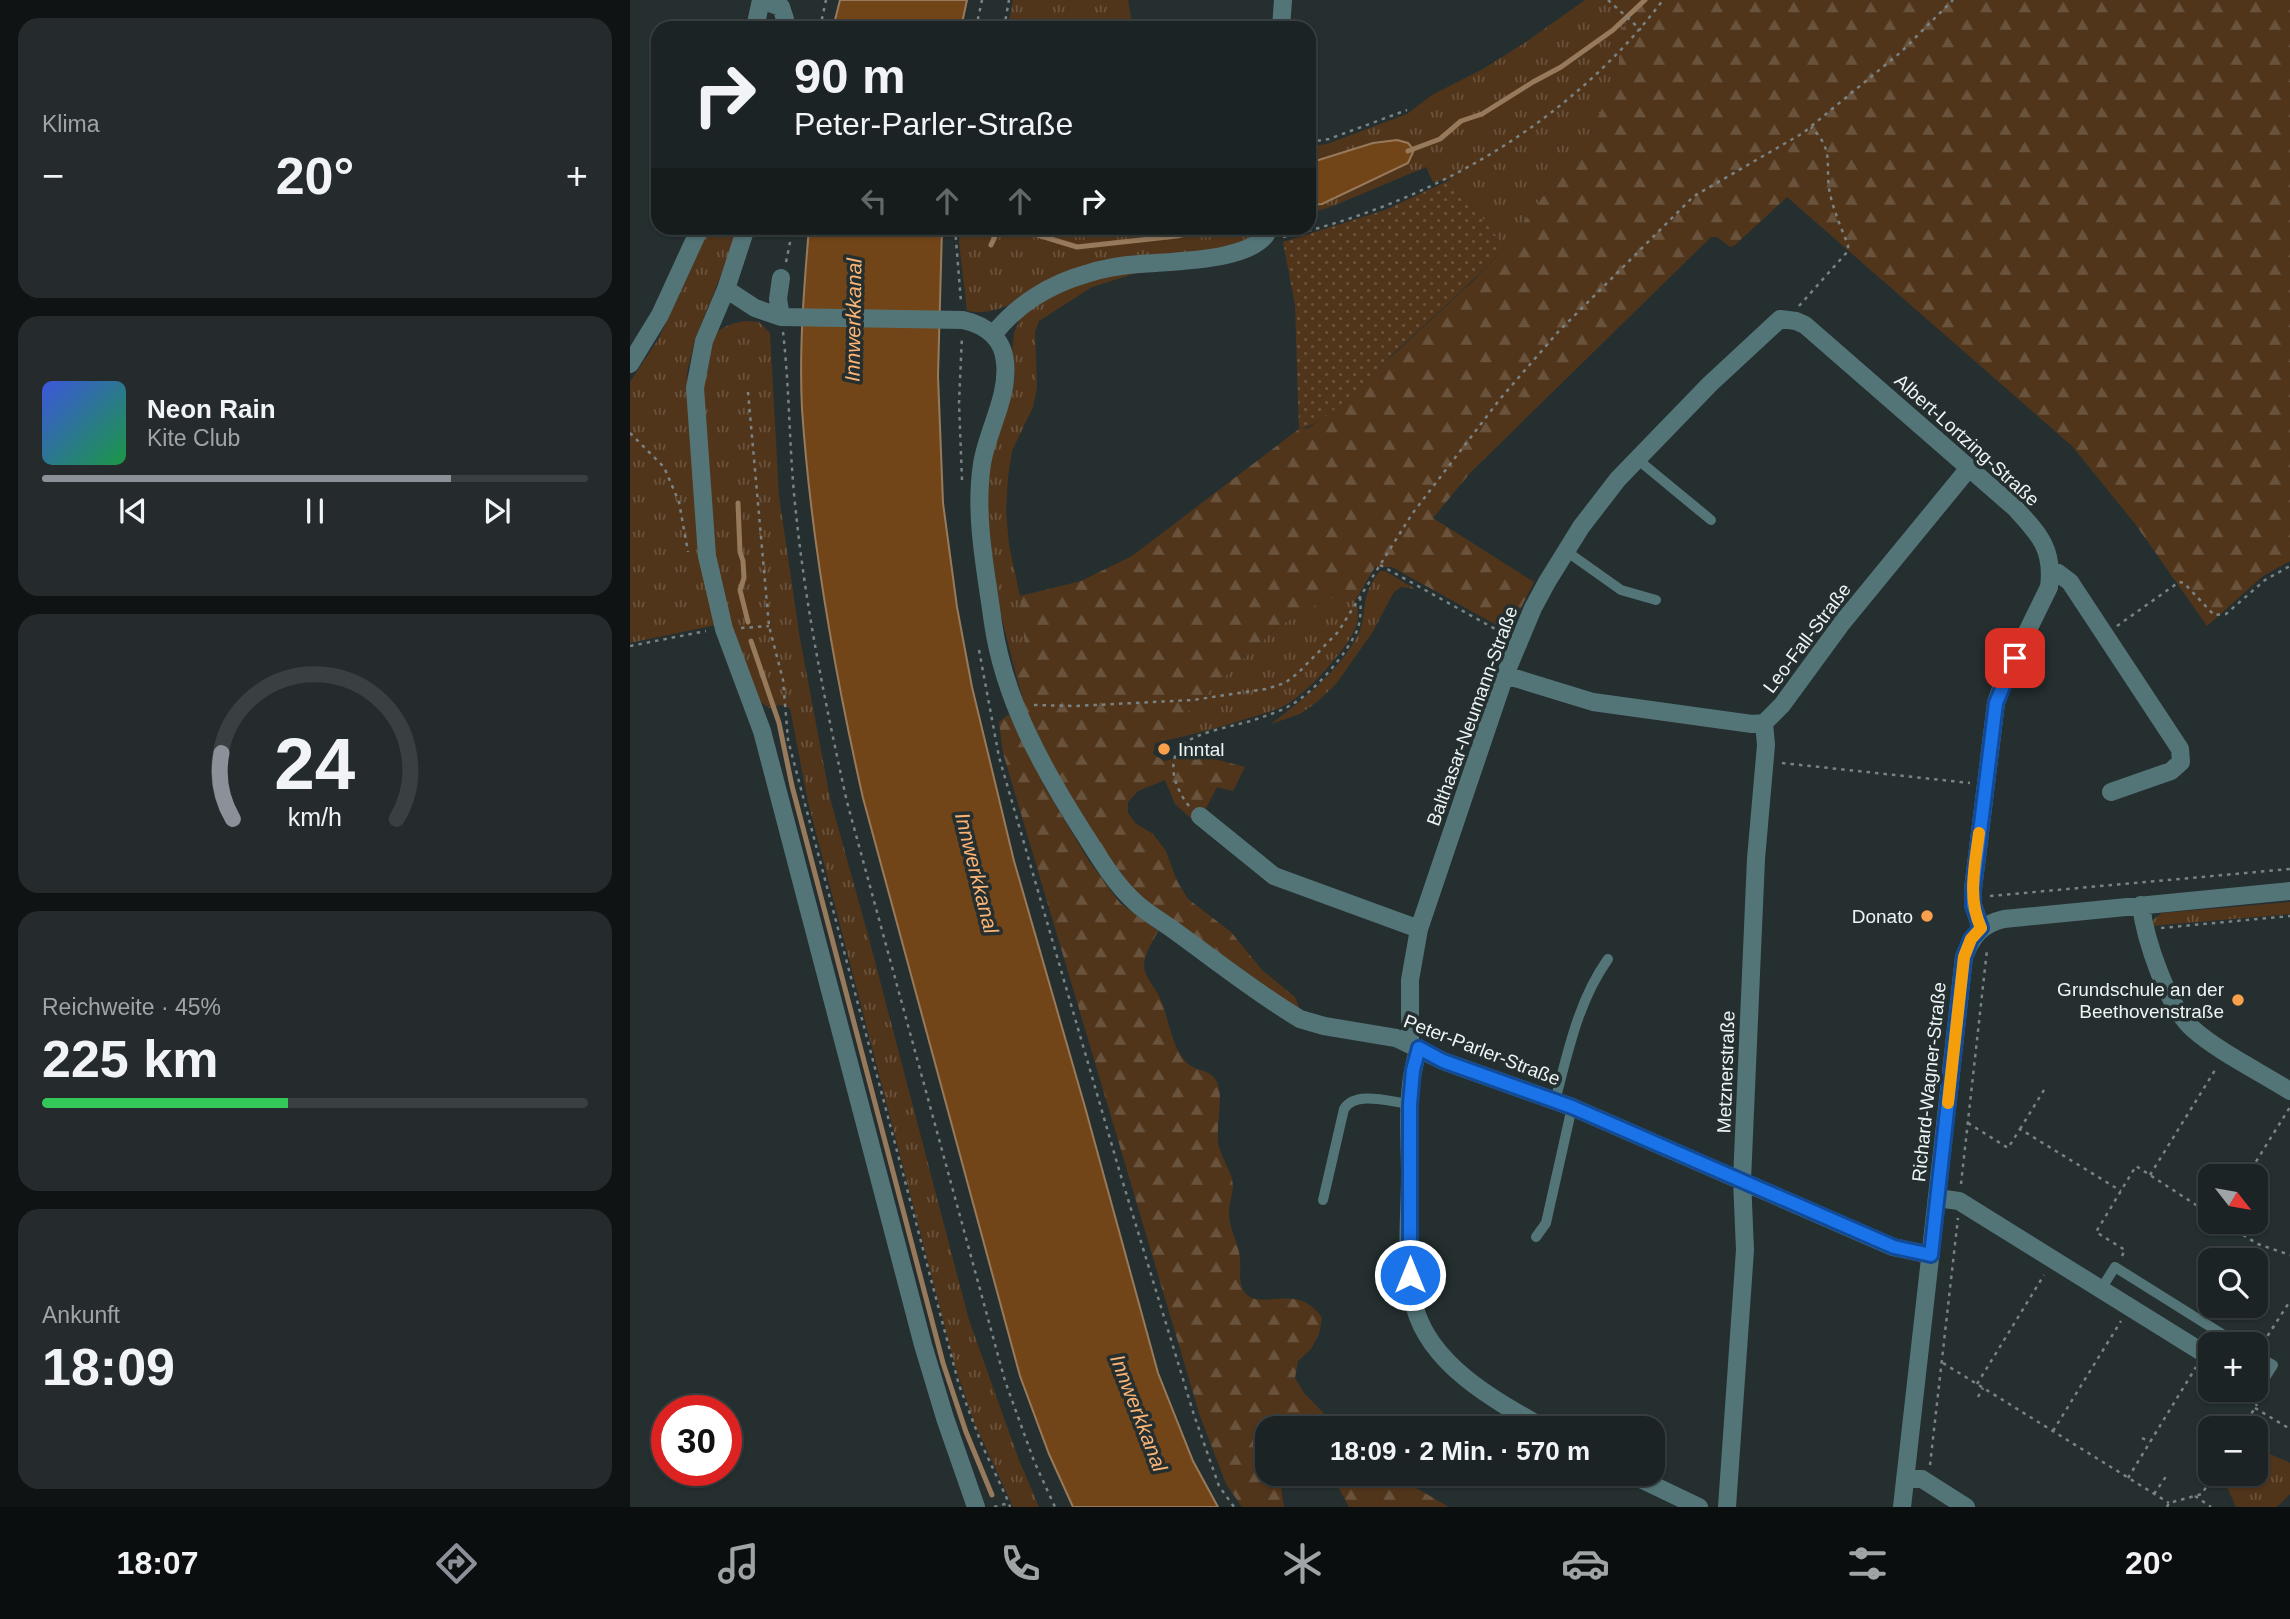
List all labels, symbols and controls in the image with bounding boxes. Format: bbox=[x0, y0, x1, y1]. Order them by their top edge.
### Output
icon: right bbox=[679, 49, 770, 140]
text: 90 m bbox=[794, 49, 906, 103]
text: Peter-Parler-Straße bbox=[794, 106, 1073, 142]
text: Klima bbox=[42, 111, 100, 137]
text: 20° bbox=[276, 147, 354, 205]
text: − bbox=[42, 155, 64, 197]
text: + bbox=[566, 155, 588, 197]
icon: left bbox=[855, 182, 893, 220]
icon: ahead bbox=[928, 182, 966, 220]
icon: ahead bbox=[1001, 182, 1039, 220]
icon: right bbox=[1074, 182, 1112, 220]
water label: Innwerkkanal bbox=[840, 257, 866, 382]
street label: Albert-Lortzing-Straße bbox=[1891, 370, 2043, 510]
text: Neon Rain bbox=[147, 394, 276, 424]
text: Kite Club bbox=[147, 425, 240, 451]
icon: previous bbox=[114, 492, 152, 530]
icon: pause bbox=[296, 492, 334, 530]
icon: next bbox=[478, 492, 516, 530]
street label: Leo-Fall-Straße bbox=[1759, 579, 1855, 697]
street label: Balthasar-Neumann-Straße bbox=[1422, 603, 1522, 829]
pin bbox=[1985, 628, 2045, 688]
icon: arrive bbox=[1996, 639, 2034, 677]
text: 24 bbox=[275, 724, 356, 805]
place label: Inntal bbox=[1178, 739, 1224, 760]
marker: Inntal bbox=[1156, 741, 1172, 757]
text: km/h bbox=[288, 803, 342, 831]
water label: Innwerkkanal bbox=[951, 810, 1003, 937]
place label: Donato bbox=[1852, 906, 1913, 927]
marker: Donato bbox=[1919, 908, 1935, 924]
place label: Grundschule an der Beethovenstraße bbox=[2057, 979, 2225, 1022]
street label: Richard-Wagner-Straße bbox=[1908, 981, 1950, 1183]
marker: Grundschule an der Beethovenstraße bbox=[2230, 992, 2246, 1008]
text: Reichweite · 45% bbox=[42, 994, 221, 1020]
street label: Peter-Parler-Straße bbox=[1401, 1010, 1563, 1090]
street label: Metznerstraße bbox=[1713, 1010, 1739, 1134]
text: 225 km bbox=[42, 1030, 218, 1088]
north arrow bbox=[2198, 1164, 2268, 1234]
map controls bbox=[2198, 1164, 2268, 1486]
position arrow bbox=[1373, 1238, 1447, 1312]
button: search bbox=[2198, 1248, 2268, 1318]
text: Ankunft bbox=[42, 1302, 120, 1328]
button: + bbox=[2198, 1332, 2268, 1402]
text: 18:09 bbox=[42, 1338, 175, 1396]
water label: Innwerkkanal bbox=[1106, 1351, 1172, 1476]
speed limit sign: 30 bbox=[651, 1395, 742, 1486]
button: − bbox=[2198, 1416, 2268, 1486]
text: 18:09 · 2 Min. · 570 m bbox=[1330, 1436, 1590, 1466]
icon: directions bbox=[432, 1539, 481, 1588]
icon: music bbox=[714, 1539, 763, 1588]
icon: phone bbox=[996, 1539, 1045, 1588]
icon: climate bbox=[1278, 1539, 1327, 1588]
icon: car bbox=[1561, 1539, 1610, 1588]
icon: filters bbox=[1843, 1539, 1892, 1588]
text: 18:07 bbox=[117, 1545, 198, 1581]
text: 20° bbox=[2125, 1545, 2173, 1581]

